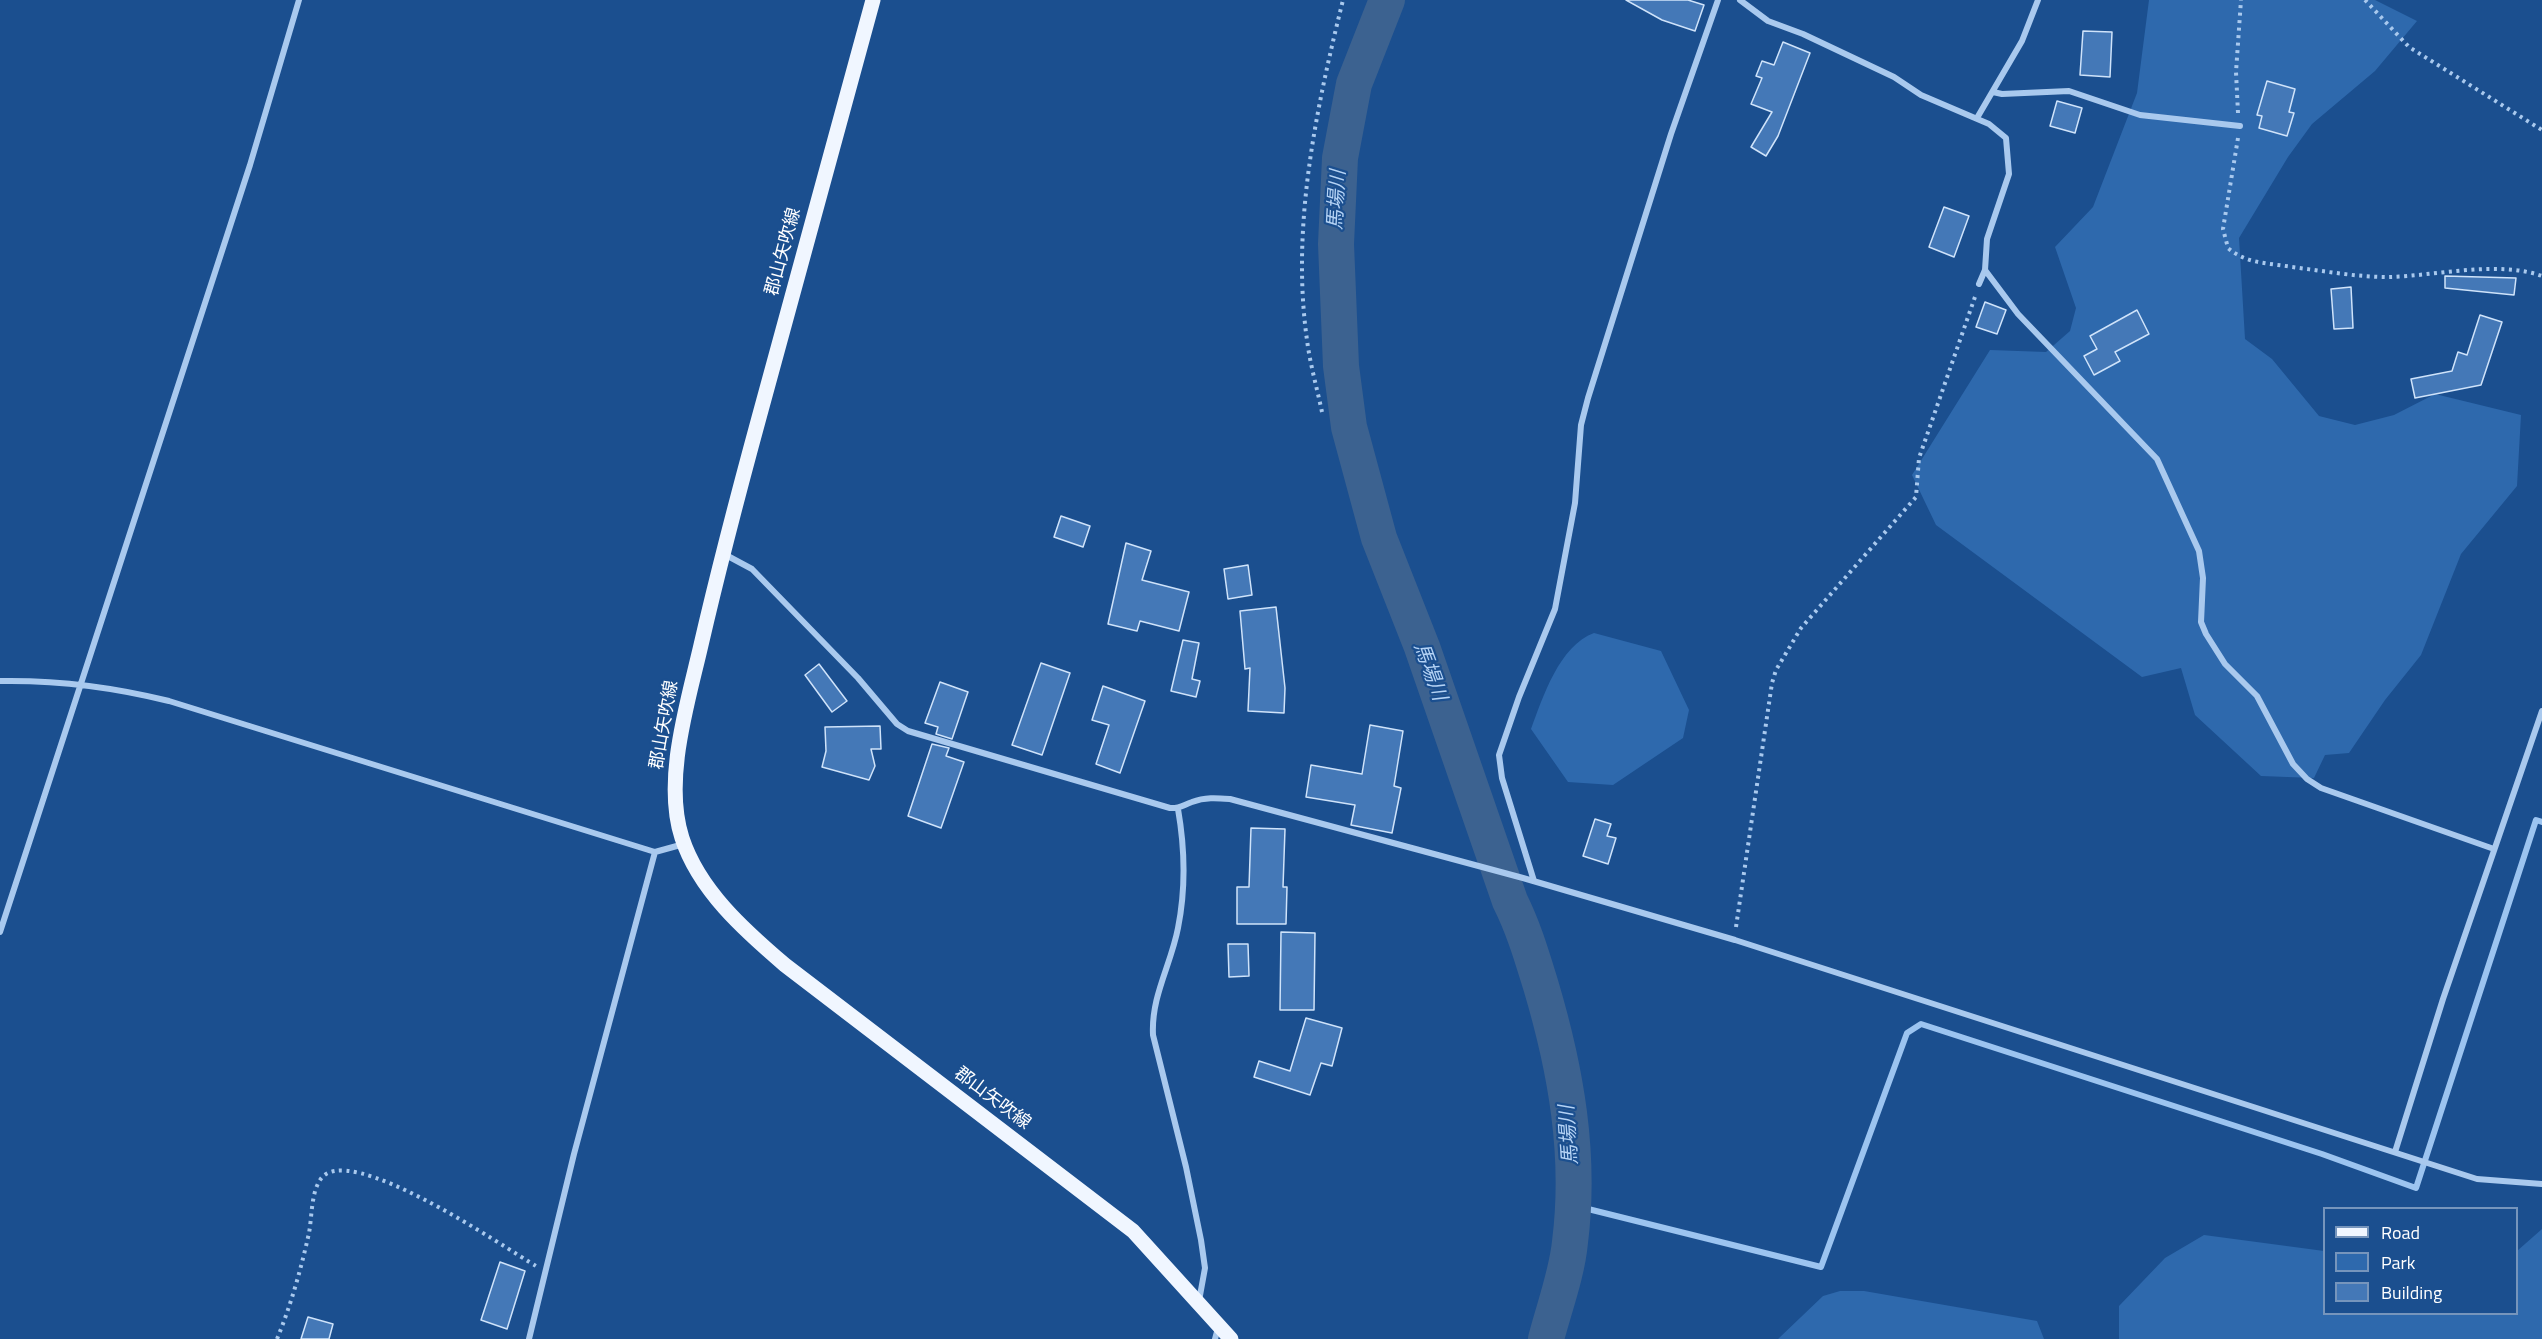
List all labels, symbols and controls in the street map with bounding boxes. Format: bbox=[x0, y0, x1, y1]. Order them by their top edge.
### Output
water label: 馬場川 bbox=[1324, 169, 1352, 231]
street label: 郡山矢吹線 bbox=[762, 206, 806, 298]
water label: 馬場川 bbox=[1407, 640, 1451, 704]
street label: 郡山矢吹線 bbox=[647, 679, 683, 771]
street label: 郡山矢吹線 bbox=[950, 1063, 1034, 1135]
water label: 馬場川 bbox=[1556, 1104, 1584, 1166]
legend bbox=[2323, 1207, 2518, 1315]
text: Road bbox=[2381, 1219, 2420, 1246]
text: Park bbox=[2381, 1249, 2415, 1276]
text: Building bbox=[2381, 1279, 2442, 1306]

